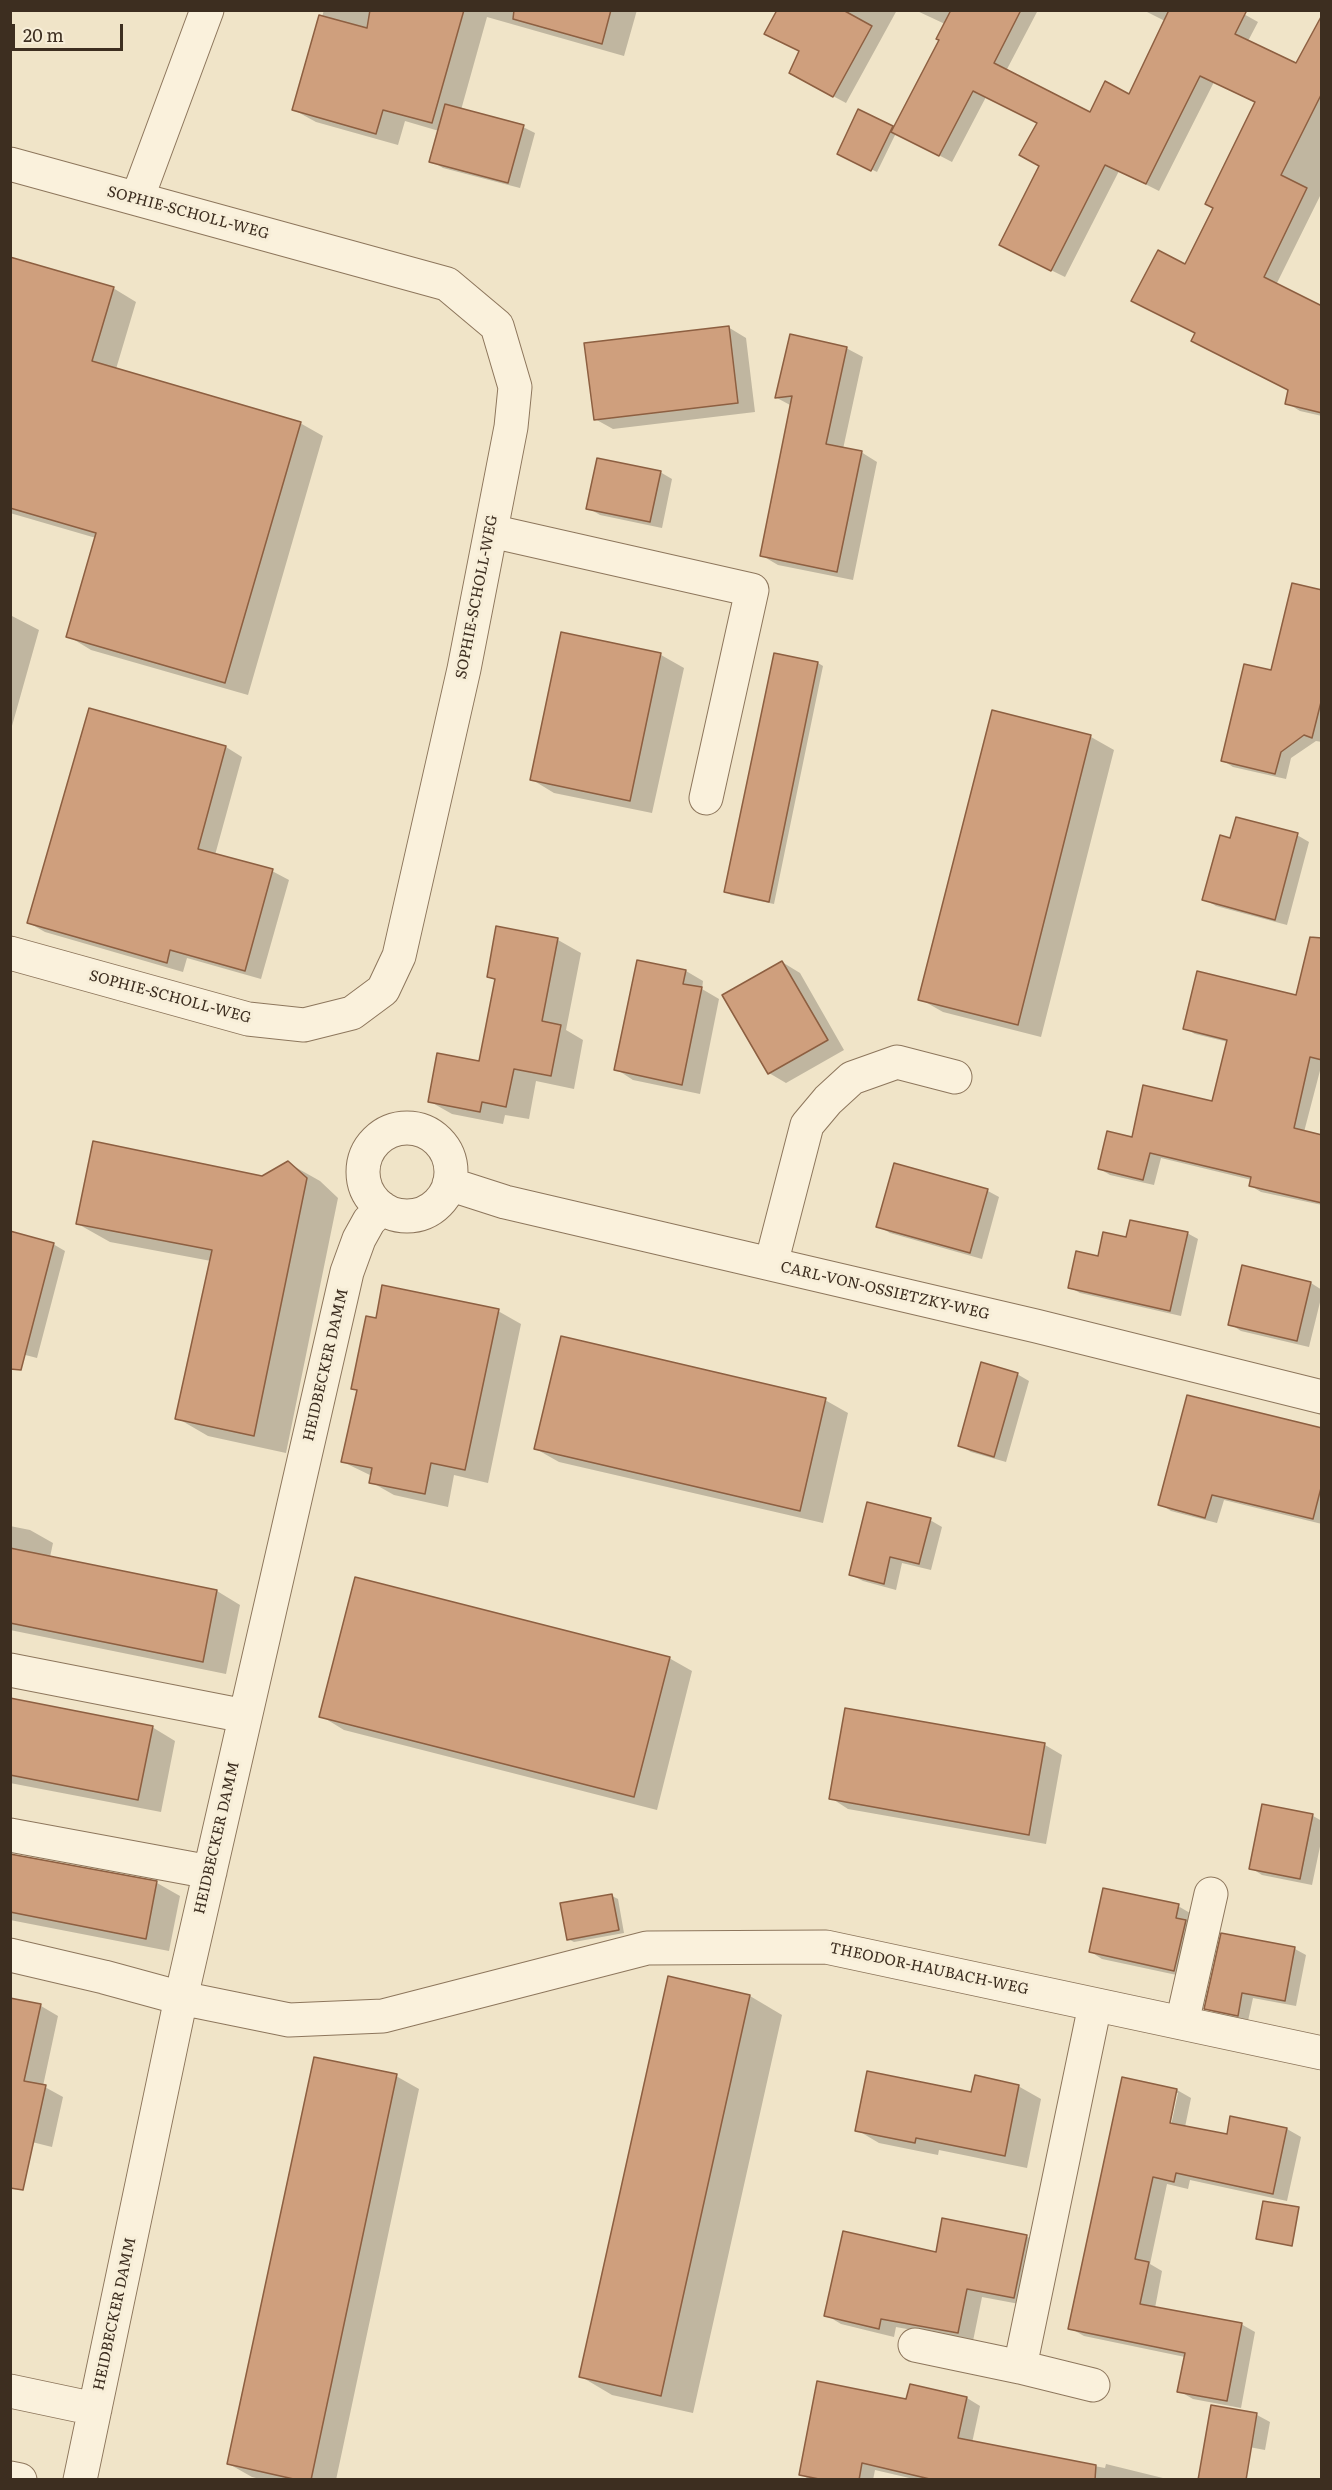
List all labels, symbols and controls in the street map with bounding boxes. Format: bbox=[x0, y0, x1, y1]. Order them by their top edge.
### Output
scale bar bbox=[15, 12, 126, 50]
text: 20 m bbox=[23, 21, 64, 48]
street label: SOPHIE-SCHOLL-WEG bbox=[105, 183, 271, 243]
street label: SOPHIE-SCHOLL-WEG bbox=[452, 513, 502, 681]
street label: SOPHIE-SCHOLL-WEG bbox=[87, 967, 253, 1027]
street label: CARL-VON-OSSIETZKY-WEG bbox=[779, 1258, 991, 1324]
street label: HEIDBECKER DAMM bbox=[300, 1287, 352, 1443]
street label: HEIDBECKER DAMM bbox=[191, 1760, 243, 1916]
street label: THEODOR-HAUBACH-WEG bbox=[828, 1939, 1030, 1999]
street label: HEIDBECKER DAMM bbox=[90, 2236, 140, 2392]

